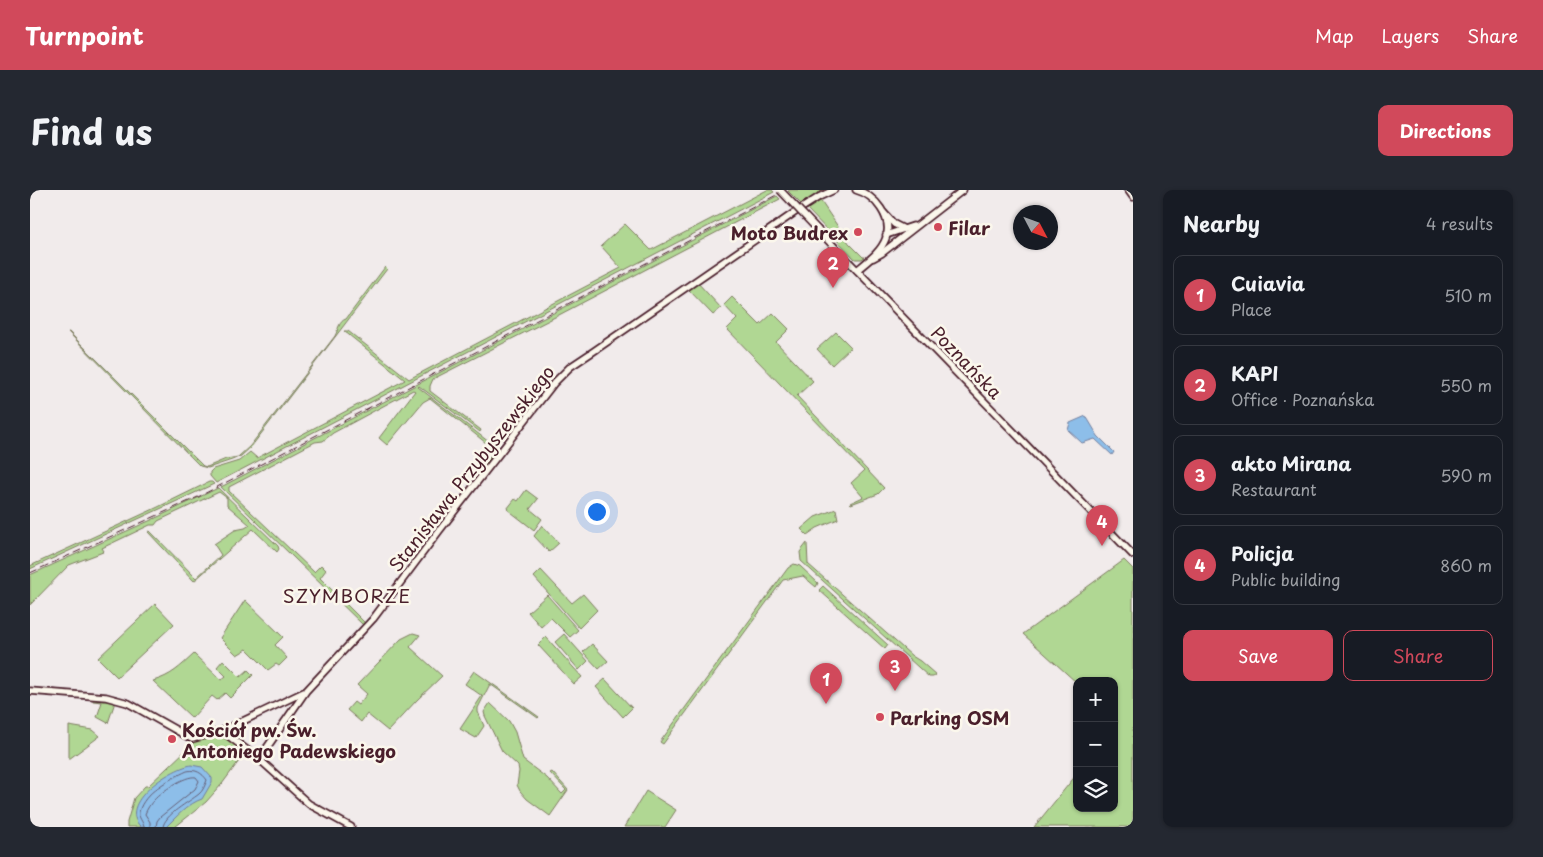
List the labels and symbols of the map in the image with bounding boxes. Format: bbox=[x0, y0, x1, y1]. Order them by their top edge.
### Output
north arrow bbox=[1013, 205, 1058, 250]
place label: Filar bbox=[948, 214, 991, 241]
place label: Moto Budrex bbox=[731, 219, 848, 246]
marker: Filar bbox=[932, 221, 944, 233]
marker: Moto Budrex bbox=[852, 226, 864, 238]
pin: 2 bbox=[817, 247, 849, 288]
street label: Poznańska bbox=[925, 319, 1009, 405]
street label: Stanisława Przybyszewskiego bbox=[382, 359, 560, 577]
your location bbox=[584, 499, 610, 525]
pin: 4 bbox=[1086, 505, 1118, 546]
district label: SZYMBORZE bbox=[283, 581, 411, 609]
pin: 3 bbox=[879, 650, 911, 691]
pin: 1 bbox=[810, 663, 842, 704]
place label: Parking OSM bbox=[890, 704, 1009, 731]
marker: Parking OSM bbox=[874, 711, 886, 723]
place label: Kościół pw. Św. Antoniego Padewskiego bbox=[182, 716, 396, 764]
marker: Kościół pw. Św. Antoniego Padewskiego bbox=[166, 733, 178, 745]

